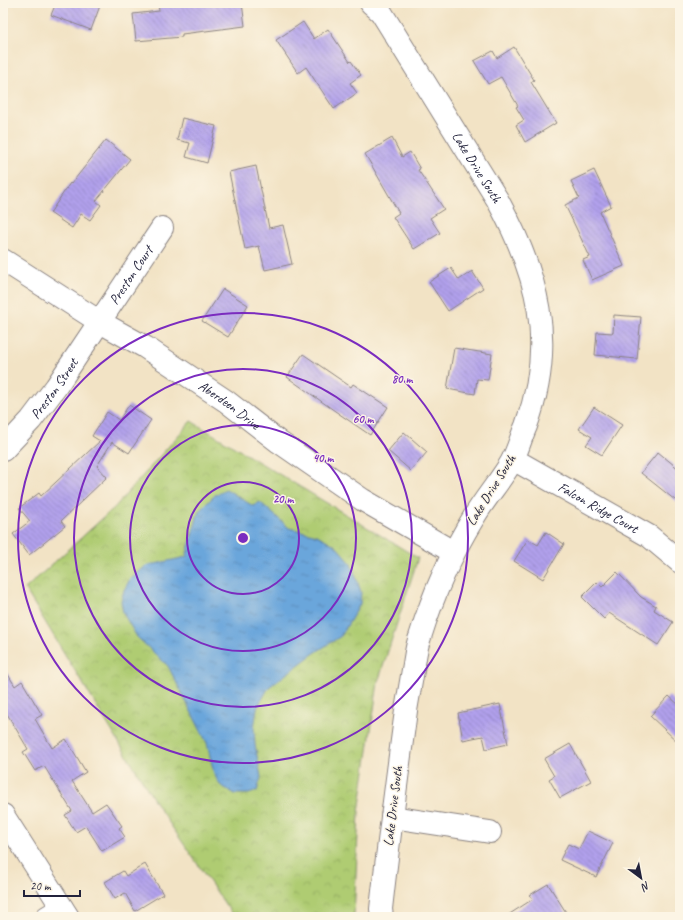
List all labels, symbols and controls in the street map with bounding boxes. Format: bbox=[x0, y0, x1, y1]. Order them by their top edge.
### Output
street label: Lake Drive South bbox=[449, 128, 506, 206]
street label: Preston Court bbox=[105, 241, 158, 307]
street label: Preston Street bbox=[26, 354, 82, 422]
text: 80 m bbox=[392, 371, 413, 387]
street label: Aberdeen Drive bbox=[196, 377, 265, 434]
text: 60 m bbox=[353, 411, 375, 427]
text: 40 m bbox=[313, 450, 334, 466]
street label: Lake Drive South bbox=[462, 451, 520, 529]
street label: Falcon Ridge Court bbox=[555, 478, 642, 537]
text: 20 m bbox=[273, 491, 294, 507]
centre of rings bbox=[236, 531, 250, 545]
street label: Lake Drive South bbox=[380, 764, 406, 847]
north arrow bbox=[621, 858, 661, 898]
scale bar bbox=[24, 872, 80, 898]
text: 20 m bbox=[30, 878, 52, 894]
text: N bbox=[638, 879, 653, 895]

